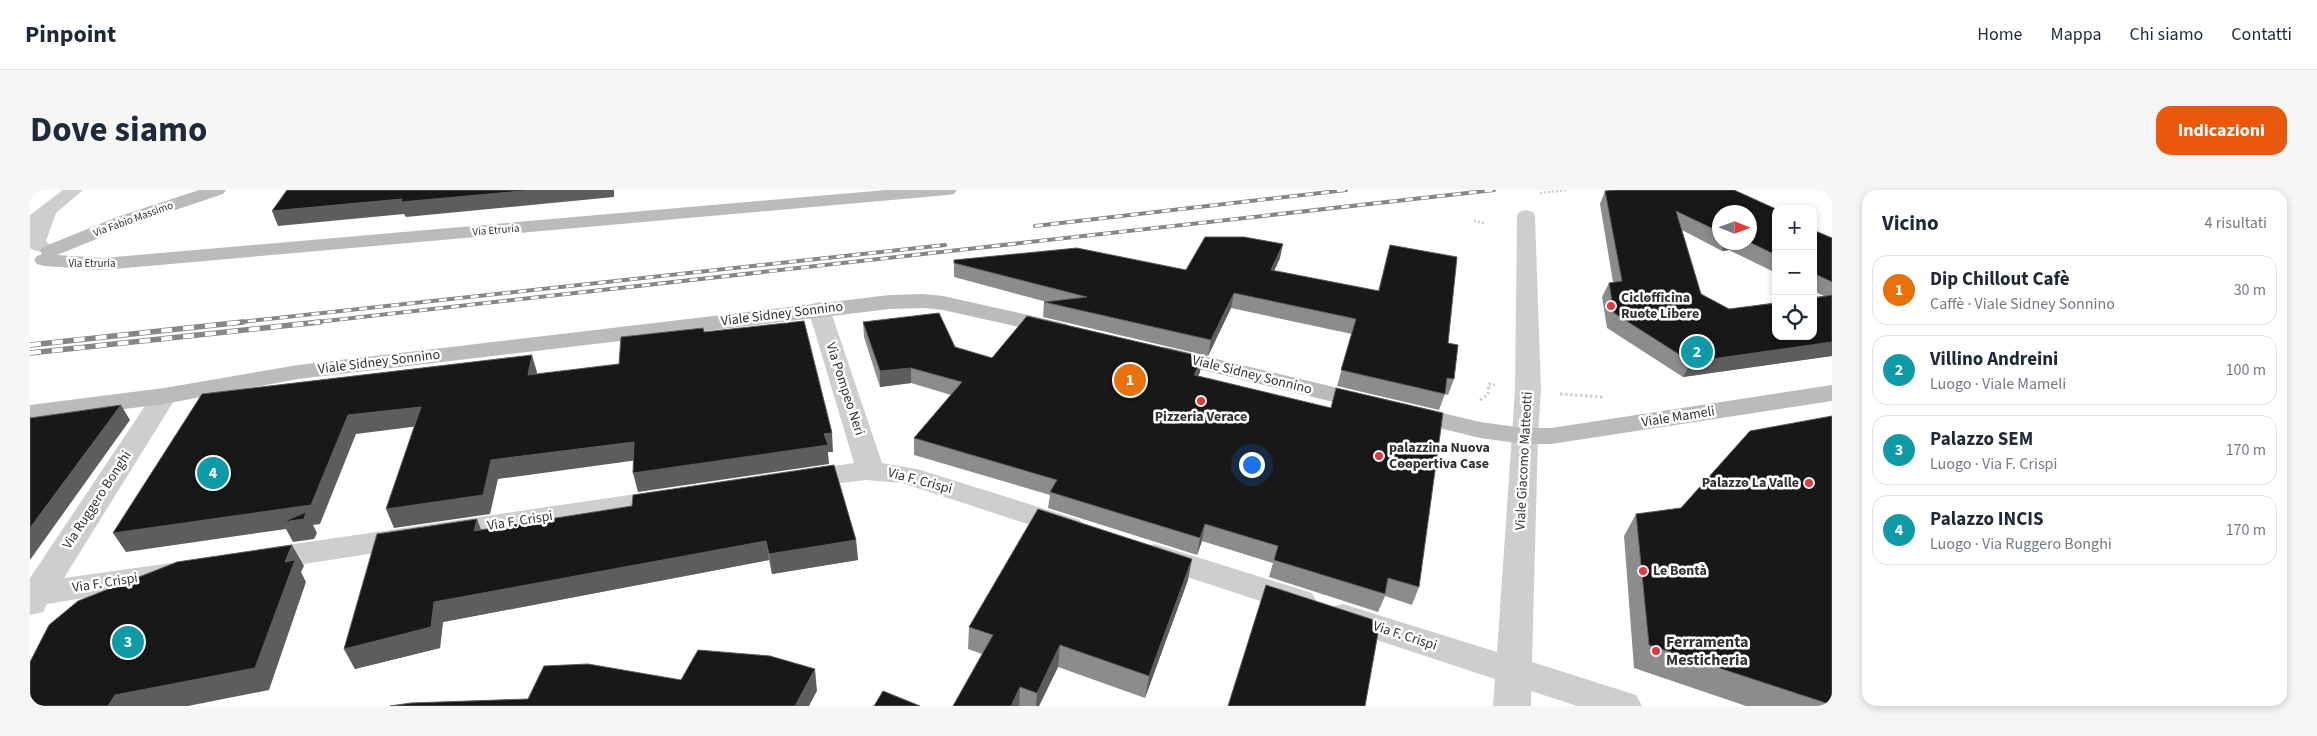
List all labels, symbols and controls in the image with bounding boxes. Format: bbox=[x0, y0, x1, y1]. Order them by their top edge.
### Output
text: Pinpoint bbox=[25, 17, 116, 52]
text: Home bbox=[1977, 22, 2023, 47]
text: Mappa bbox=[2051, 22, 2102, 47]
text: Chi siamo bbox=[2130, 22, 2203, 47]
text: Contatti bbox=[2231, 22, 2292, 47]
text: Dove siamo bbox=[30, 105, 208, 155]
button: Indicazioni bbox=[2156, 106, 2287, 155]
street label: Via Fabio Massimo bbox=[91, 198, 175, 240]
north arrow bbox=[1712, 205, 1757, 250]
map controls bbox=[1772, 205, 1817, 340]
button: + bbox=[1772, 205, 1817, 250]
text: Vicino bbox=[1882, 208, 1939, 238]
text: 4 risultati bbox=[2205, 212, 2267, 234]
street label: Via Etruria bbox=[472, 220, 520, 240]
button: − bbox=[1772, 250, 1817, 295]
street label: Via Etruria bbox=[68, 256, 116, 271]
text: Dip Chillout Cafè bbox=[1930, 266, 2070, 293]
text: 1 bbox=[1895, 279, 1903, 301]
text: 30 m bbox=[2234, 279, 2266, 301]
place label: Ciclofficina Ruote Libere bbox=[1621, 288, 1699, 324]
text: Caffè · Viale Sidney Sonnino bbox=[1930, 293, 2115, 315]
button: locate bbox=[1772, 295, 1817, 340]
street label: Viale Sidney Sonnino bbox=[720, 297, 844, 331]
marker: Ciclofficina Ruote Libere bbox=[1605, 300, 1617, 312]
pin: 2 bbox=[1681, 333, 1713, 371]
street label: Via Pompeo Neri bbox=[821, 340, 869, 438]
street label: Viale Sidney Sonnino bbox=[317, 345, 441, 379]
text: Villino Andreini bbox=[1930, 346, 2058, 373]
street label: Viale Sidney Sonnino bbox=[1190, 350, 1314, 400]
text: 2 bbox=[1895, 359, 1903, 381]
text: 100 m bbox=[2226, 359, 2266, 381]
pin: 1 bbox=[1114, 361, 1146, 399]
text: Luogo · Viale Mameli bbox=[1930, 373, 2066, 395]
street label: Viale Giacomo Matteotti bbox=[1510, 391, 1538, 531]
marker: Pizzeria Verace bbox=[1195, 395, 1207, 407]
street label: Viale Mameli bbox=[1640, 401, 1716, 433]
place label: Pizzeria Verace bbox=[1155, 407, 1247, 427]
text: Palazzo SEM bbox=[1930, 426, 2033, 453]
place label: palazzina Nuova Coopertiva Case bbox=[1389, 438, 1490, 474]
text: 3 bbox=[1895, 439, 1903, 461]
text: 170 m bbox=[2226, 439, 2266, 461]
street label: Via Ruggero Bonghi bbox=[58, 447, 136, 553]
marker: palazzina Nuova Coopertiva Case bbox=[1373, 450, 1385, 462]
your location bbox=[1239, 452, 1265, 478]
text: Luogo · Via F. Crispi bbox=[1930, 453, 2057, 475]
pin: 4 bbox=[197, 454, 229, 492]
street label: Via F. Crispi bbox=[885, 463, 955, 499]
place label: Palazzo La Valle bbox=[1702, 473, 1799, 493]
marker: Palazzo La Valle bbox=[1803, 477, 1815, 489]
street label: Via F. Crispi bbox=[486, 506, 554, 536]
text: Palazzo INCIS bbox=[1930, 506, 2043, 533]
text: 4 bbox=[1895, 519, 1903, 541]
text: 170 m bbox=[2226, 519, 2266, 541]
text: Luogo · Via Ruggero Bonghi bbox=[1930, 533, 2112, 555]
place label: Le Bontà bbox=[1653, 561, 1707, 581]
marker: Le Bontà bbox=[1637, 565, 1649, 577]
street label: Via F. Crispi bbox=[71, 568, 139, 598]
street label: Via F. Crispi bbox=[1370, 616, 1440, 656]
pin: 3 bbox=[112, 623, 144, 661]
place label: Ferramenta Mesticheria bbox=[1666, 631, 1748, 671]
marker: Ferramenta Mesticheria bbox=[1650, 645, 1662, 657]

